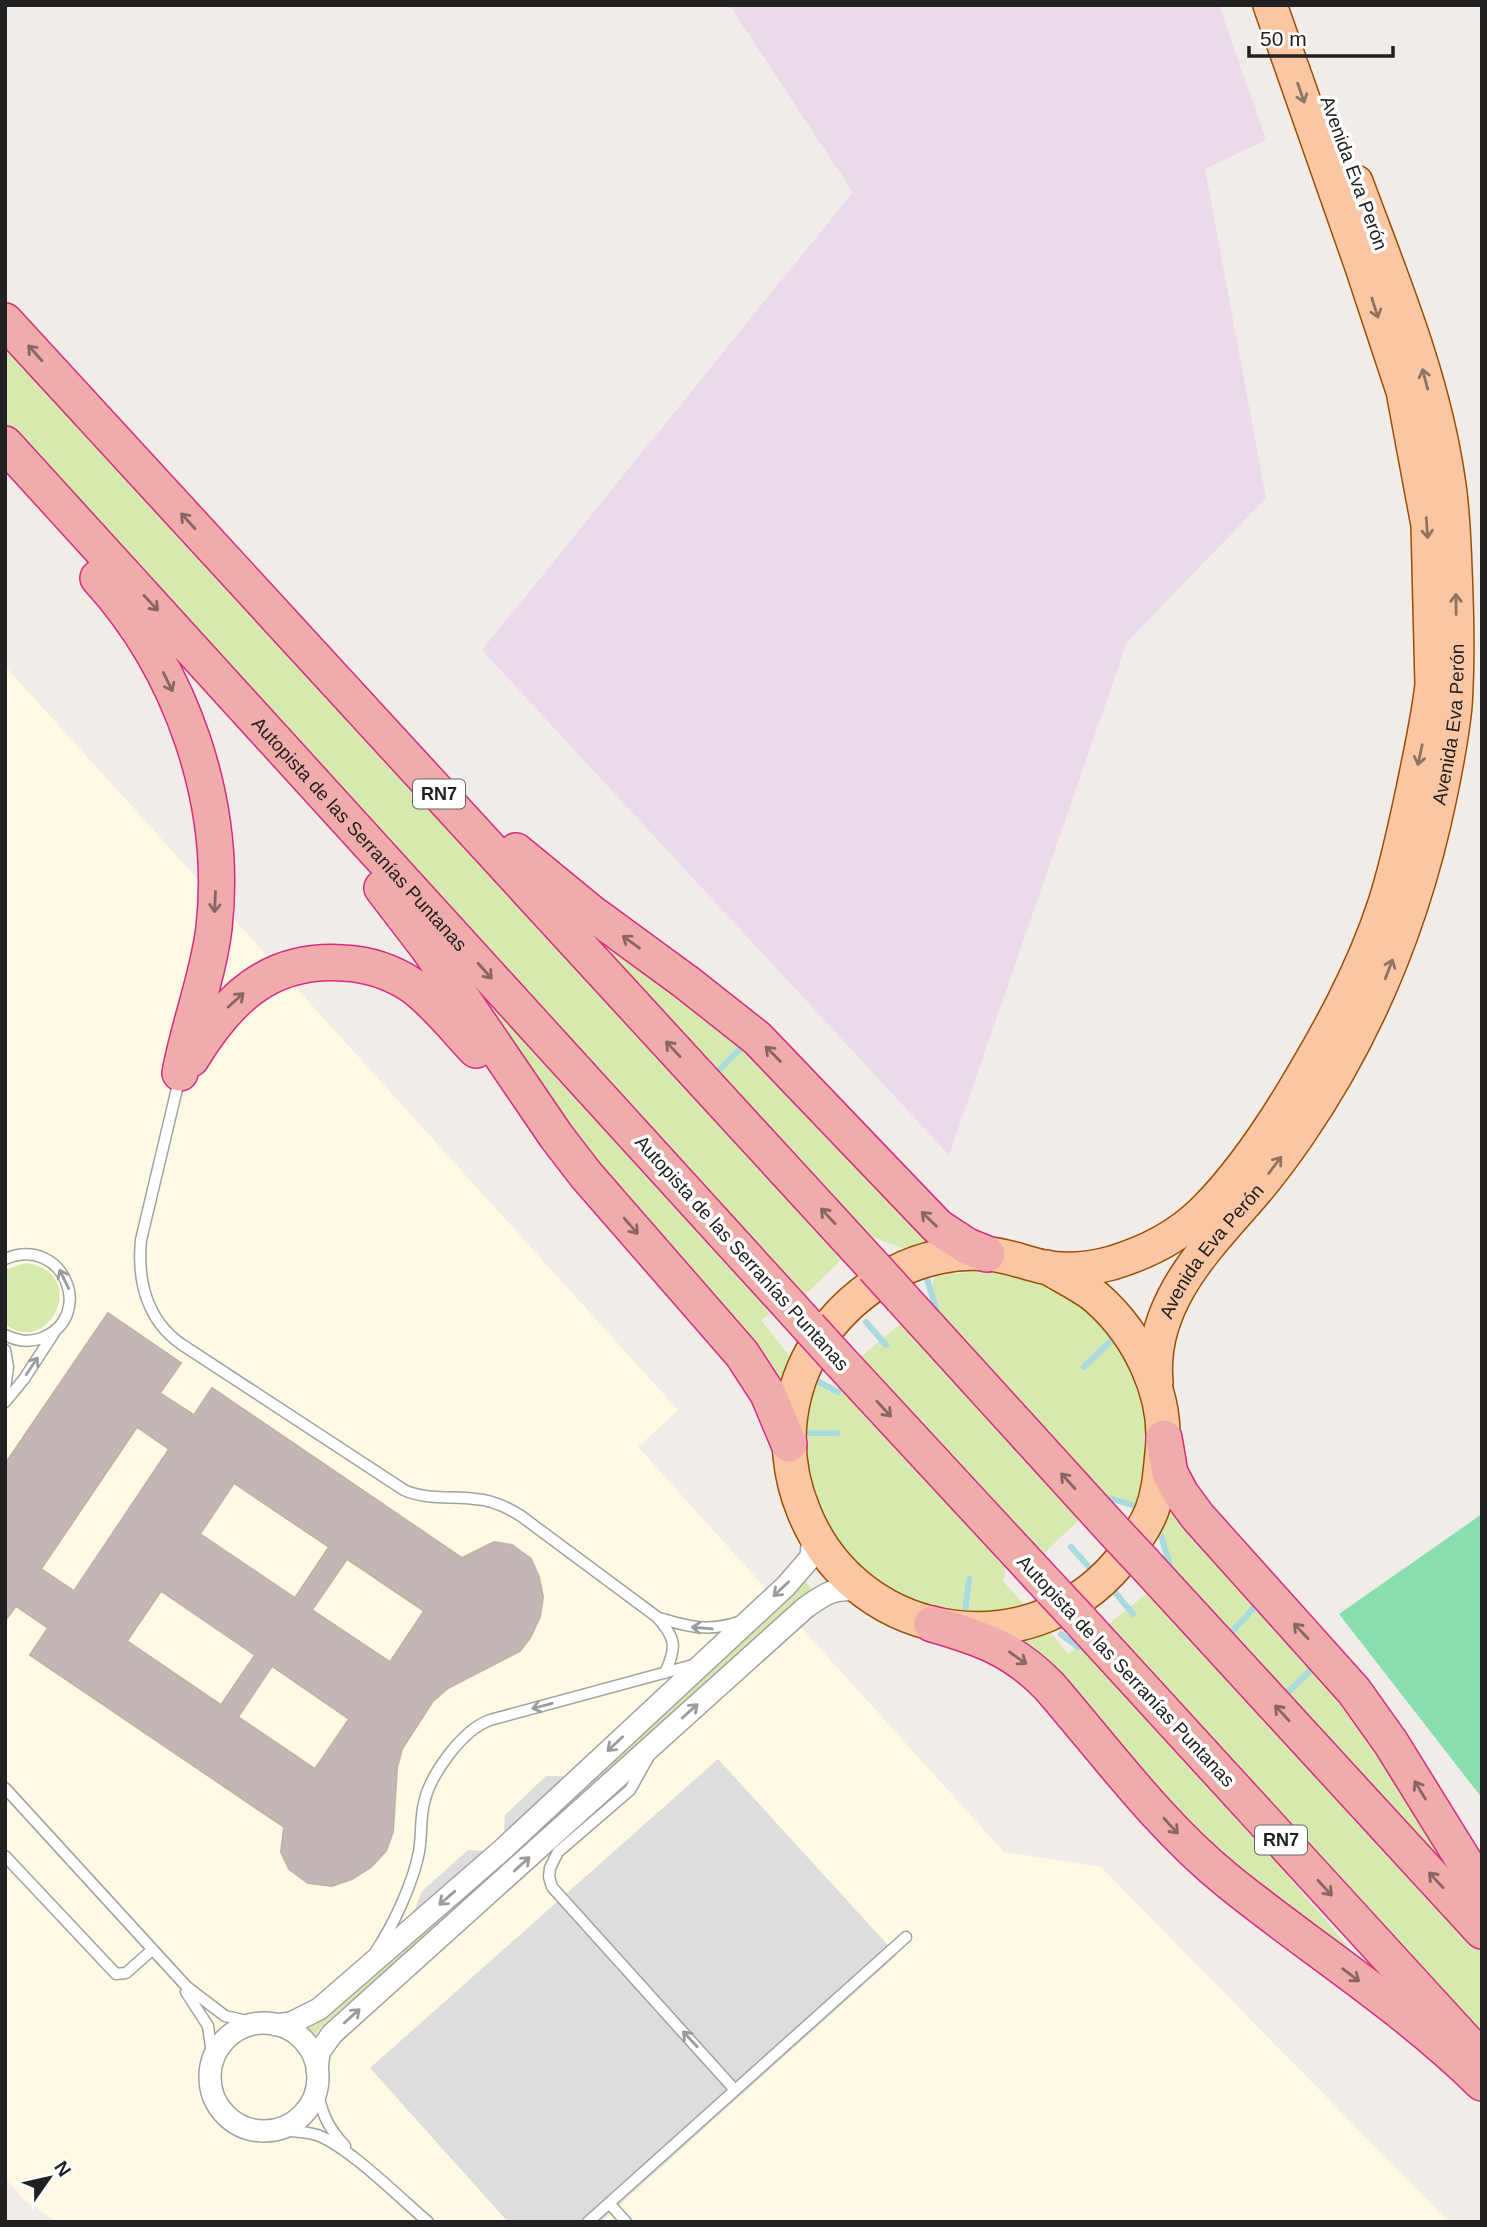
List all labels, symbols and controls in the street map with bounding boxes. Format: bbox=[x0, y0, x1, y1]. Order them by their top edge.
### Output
scale bar bbox=[1249, 14, 1392, 58]
text: 50 m bbox=[1260, 27, 1307, 50]
one-way arrow bbox=[1296, 81, 1308, 103]
street label: Avenida Eva Perón bbox=[1316, 93, 1392, 253]
one-way arrow bbox=[1370, 296, 1383, 318]
one-way arrow bbox=[26, 345, 43, 362]
one-way arrow bbox=[1418, 368, 1431, 390]
one-way arrow bbox=[179, 513, 196, 530]
one-way arrow bbox=[1421, 517, 1434, 539]
one-way arrow bbox=[1450, 592, 1463, 615]
one-way arrow bbox=[143, 594, 159, 612]
street label: Avenida Eva Perón bbox=[1428, 644, 1467, 807]
one-way arrow bbox=[162, 671, 176, 692]
street label: Autopista de las Serranías Puntanas bbox=[248, 712, 471, 955]
one-way arrow bbox=[1412, 743, 1426, 766]
road number: RN7 bbox=[413, 780, 465, 808]
one-way arrow bbox=[209, 890, 222, 913]
one-way arrow bbox=[622, 935, 640, 950]
one-way arrow bbox=[1383, 959, 1396, 980]
one-way arrow bbox=[477, 961, 493, 979]
one-way arrow bbox=[227, 991, 244, 1008]
one-way arrow bbox=[665, 1041, 682, 1058]
one-way arrow bbox=[764, 1045, 781, 1062]
street label: Autopista de las Serranías Puntanas bbox=[631, 1131, 853, 1375]
one-way arrow bbox=[1268, 1157, 1283, 1175]
street label: Avenida Eva Perón bbox=[1155, 1180, 1267, 1321]
one-way arrow bbox=[819, 1208, 836, 1225]
one-way arrow bbox=[921, 1210, 938, 1227]
one-way arrow bbox=[623, 1217, 639, 1235]
one-way arrow bbox=[57, 1270, 71, 1290]
one-way arrow bbox=[25, 1357, 40, 1376]
one-way arrow bbox=[876, 1400, 892, 1418]
one-way arrow bbox=[1060, 1472, 1076, 1490]
street label: Autopista de las Serranías Puntanas bbox=[1013, 1551, 1239, 1791]
one-way arrow bbox=[773, 1581, 790, 1598]
one-way arrow bbox=[691, 1621, 714, 1634]
one-way arrow bbox=[1293, 1622, 1310, 1640]
one-way arrow bbox=[1008, 1651, 1027, 1665]
one-way arrow bbox=[531, 1700, 554, 1713]
one-way arrow bbox=[681, 1703, 699, 1719]
one-way arrow bbox=[1273, 1705, 1290, 1722]
one-way arrow bbox=[607, 1736, 624, 1753]
one-way arrow bbox=[1412, 1781, 1426, 1801]
one-way arrow bbox=[1162, 1817, 1179, 1834]
road number: RN7 bbox=[1255, 1826, 1307, 1854]
one-way arrow bbox=[513, 1856, 531, 1872]
one-way arrow bbox=[1427, 1872, 1444, 1889]
one-way arrow bbox=[1316, 1879, 1333, 1896]
one-way arrow bbox=[438, 1890, 456, 1906]
one-way arrow bbox=[1342, 1967, 1360, 1982]
one-way arrow bbox=[343, 2007, 360, 2024]
one-way arrow bbox=[681, 2031, 698, 2048]
north arrow bbox=[14, 2143, 84, 2213]
text: N bbox=[50, 2157, 75, 2180]

